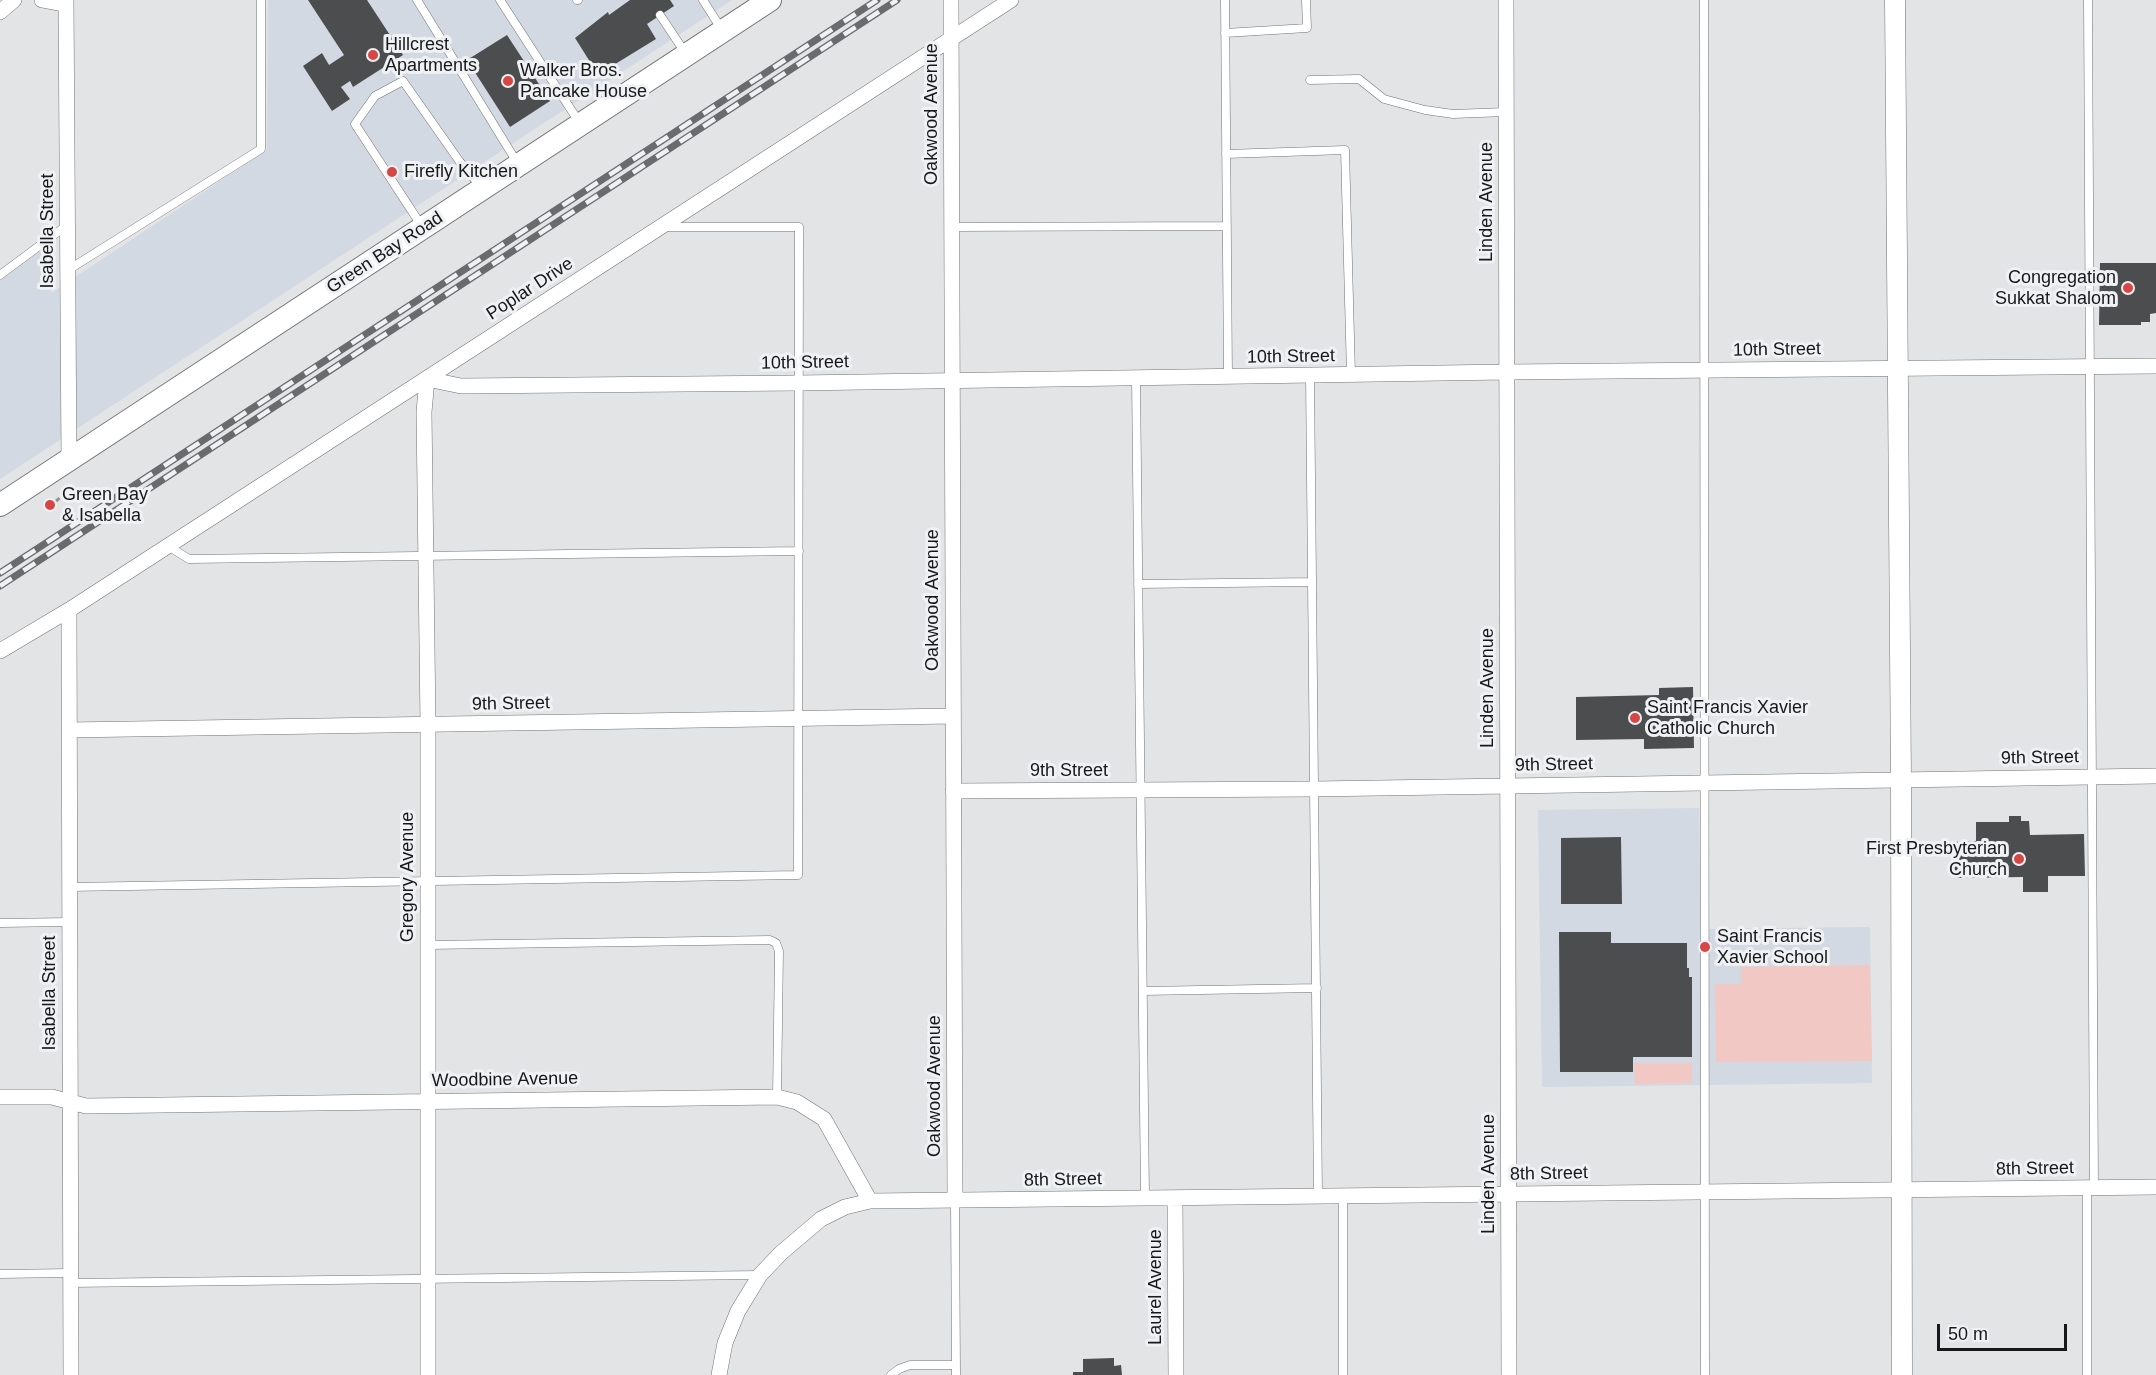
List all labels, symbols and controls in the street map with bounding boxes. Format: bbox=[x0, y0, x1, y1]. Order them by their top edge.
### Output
place label: Hillcrest Apartments bbox=[385, 34, 477, 76]
street label: Oakwood Avenue bbox=[921, 43, 943, 185]
marker: Hillcrest Apartments bbox=[366, 48, 380, 62]
place label: Walker Bros. Pancake House bbox=[520, 60, 647, 103]
marker: Walker Bros. Pancake House bbox=[501, 74, 515, 88]
street label: Linden Avenue bbox=[1476, 142, 1498, 262]
place label: Firefly Kitchen bbox=[404, 161, 518, 183]
marker: Firefly Kitchen bbox=[385, 165, 399, 179]
street label: Isabella Street bbox=[37, 173, 59, 289]
street label: Green Bay Road bbox=[323, 207, 447, 299]
street label: Poplar Drive bbox=[483, 253, 577, 325]
place label: Congregation Sukkat Shalom bbox=[1995, 267, 2116, 310]
marker: Congregation Sukkat Shalom bbox=[2121, 281, 2135, 295]
street label: 10th Street bbox=[1733, 338, 1821, 362]
street label: 10th Street bbox=[1247, 345, 1335, 369]
street label: 10th Street bbox=[761, 351, 849, 375]
place label: Green Bay & Isabella bbox=[62, 484, 148, 526]
marker: Green Bay & Isabella bbox=[43, 498, 57, 512]
street label: Oakwood Avenue bbox=[922, 529, 944, 671]
street label: Linden Avenue bbox=[1477, 628, 1499, 748]
street label: 9th Street bbox=[472, 693, 550, 715]
place label: Saint Francis Xavier Catholic Church bbox=[1647, 697, 1808, 740]
marker: Saint Francis Xavier Catholic Church bbox=[1628, 711, 1642, 725]
street label: 9th Street bbox=[2001, 747, 2079, 769]
street label: 9th Street bbox=[1515, 754, 1593, 776]
street label: 9th Street bbox=[1030, 760, 1108, 782]
street label: Gregory Avenue bbox=[397, 812, 419, 942]
place label: First Presbyterian Church bbox=[1866, 838, 2007, 880]
marker: First Presbyterian Church bbox=[2012, 852, 2026, 866]
place label: Saint Francis Xavier School bbox=[1717, 926, 1828, 968]
street label: Isabella Street bbox=[39, 935, 61, 1051]
marker: Saint Francis Xavier School bbox=[1698, 940, 1712, 954]
street label: Oakwood Avenue bbox=[924, 1015, 946, 1157]
street label: Woodbine Avenue bbox=[432, 1068, 578, 1092]
street label: Linden Avenue bbox=[1478, 1114, 1500, 1234]
street label: 8th Street bbox=[1996, 1158, 2074, 1180]
street label: 8th Street bbox=[1510, 1163, 1588, 1185]
street label: 8th Street bbox=[1024, 1169, 1102, 1191]
street label: Laurel Avenue bbox=[1145, 1229, 1167, 1345]
scale bar bbox=[1940, 1312, 2070, 1350]
text: 50 m bbox=[1948, 1324, 1988, 1344]

